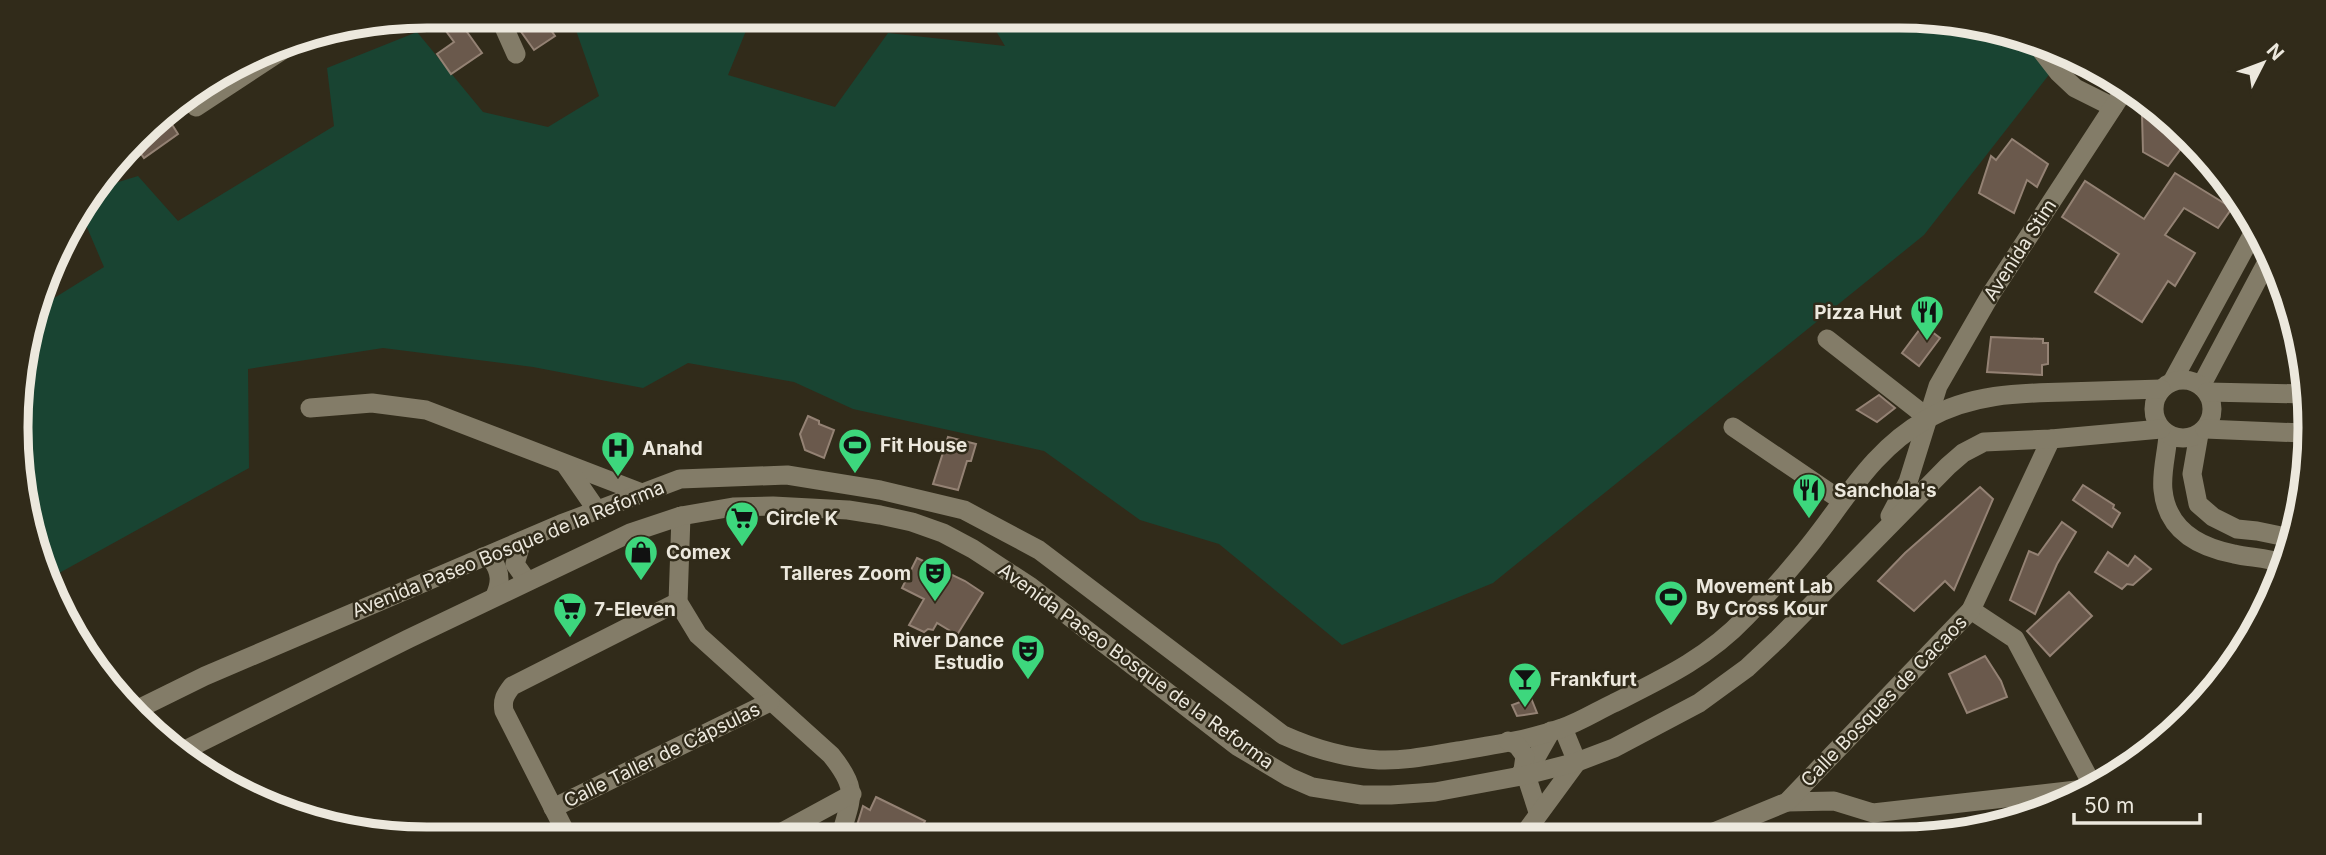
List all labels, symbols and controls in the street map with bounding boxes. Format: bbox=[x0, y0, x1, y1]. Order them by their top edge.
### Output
north arrow bbox=[2228, 28, 2298, 98]
text: N bbox=[2262, 39, 2289, 65]
street label: Avenida Stim bbox=[1979, 195, 2061, 305]
restaurant icon: Pizza Hut bbox=[1908, 293, 1946, 342]
place label: Pizza Hut bbox=[1814, 301, 1902, 324]
sports icon: Fit House bbox=[836, 426, 874, 475]
hospital icon: Anahd bbox=[599, 429, 637, 478]
place label: Fit House bbox=[880, 434, 967, 457]
place label: Anahd bbox=[642, 437, 703, 460]
restaurant icon: Sanchola's bbox=[1790, 471, 1828, 520]
street label: Avenida Paseo Bosque de la Reforma bbox=[348, 476, 668, 622]
place label: Sanchola's bbox=[1834, 479, 1937, 502]
supermarket icon: Circle K bbox=[723, 499, 761, 548]
place label: Circle K bbox=[766, 507, 839, 530]
shop icon: Comex bbox=[622, 533, 660, 582]
place label: Comex bbox=[666, 541, 731, 564]
theatre icon: Talleres Zoom bbox=[916, 554, 954, 603]
street label: Avenida Paseo Bosque de la Reforma bbox=[994, 558, 1278, 774]
place label: Talleres Zoom bbox=[780, 562, 911, 585]
place label: Movement Lab By Cross Kour bbox=[1696, 575, 1833, 620]
sports icon: Movement Lab By Cross Kour bbox=[1652, 578, 1690, 627]
supermarket icon: 7-Eleven bbox=[551, 590, 589, 639]
place label: 7-Eleven bbox=[594, 598, 676, 621]
street label: Calle Bosques de Cacaos bbox=[1796, 611, 1972, 791]
place label: River Dance Estudio bbox=[893, 629, 1004, 674]
theatre icon: River Dance Estudio bbox=[1009, 632, 1047, 681]
bar icon: Frankfurt bbox=[1506, 660, 1544, 709]
place label: Frankfurt bbox=[1550, 668, 1637, 691]
street label: Calle Taller de Cápsulas bbox=[560, 697, 764, 813]
scale bar bbox=[2074, 782, 2200, 826]
text: 50 m bbox=[2084, 793, 2134, 818]

